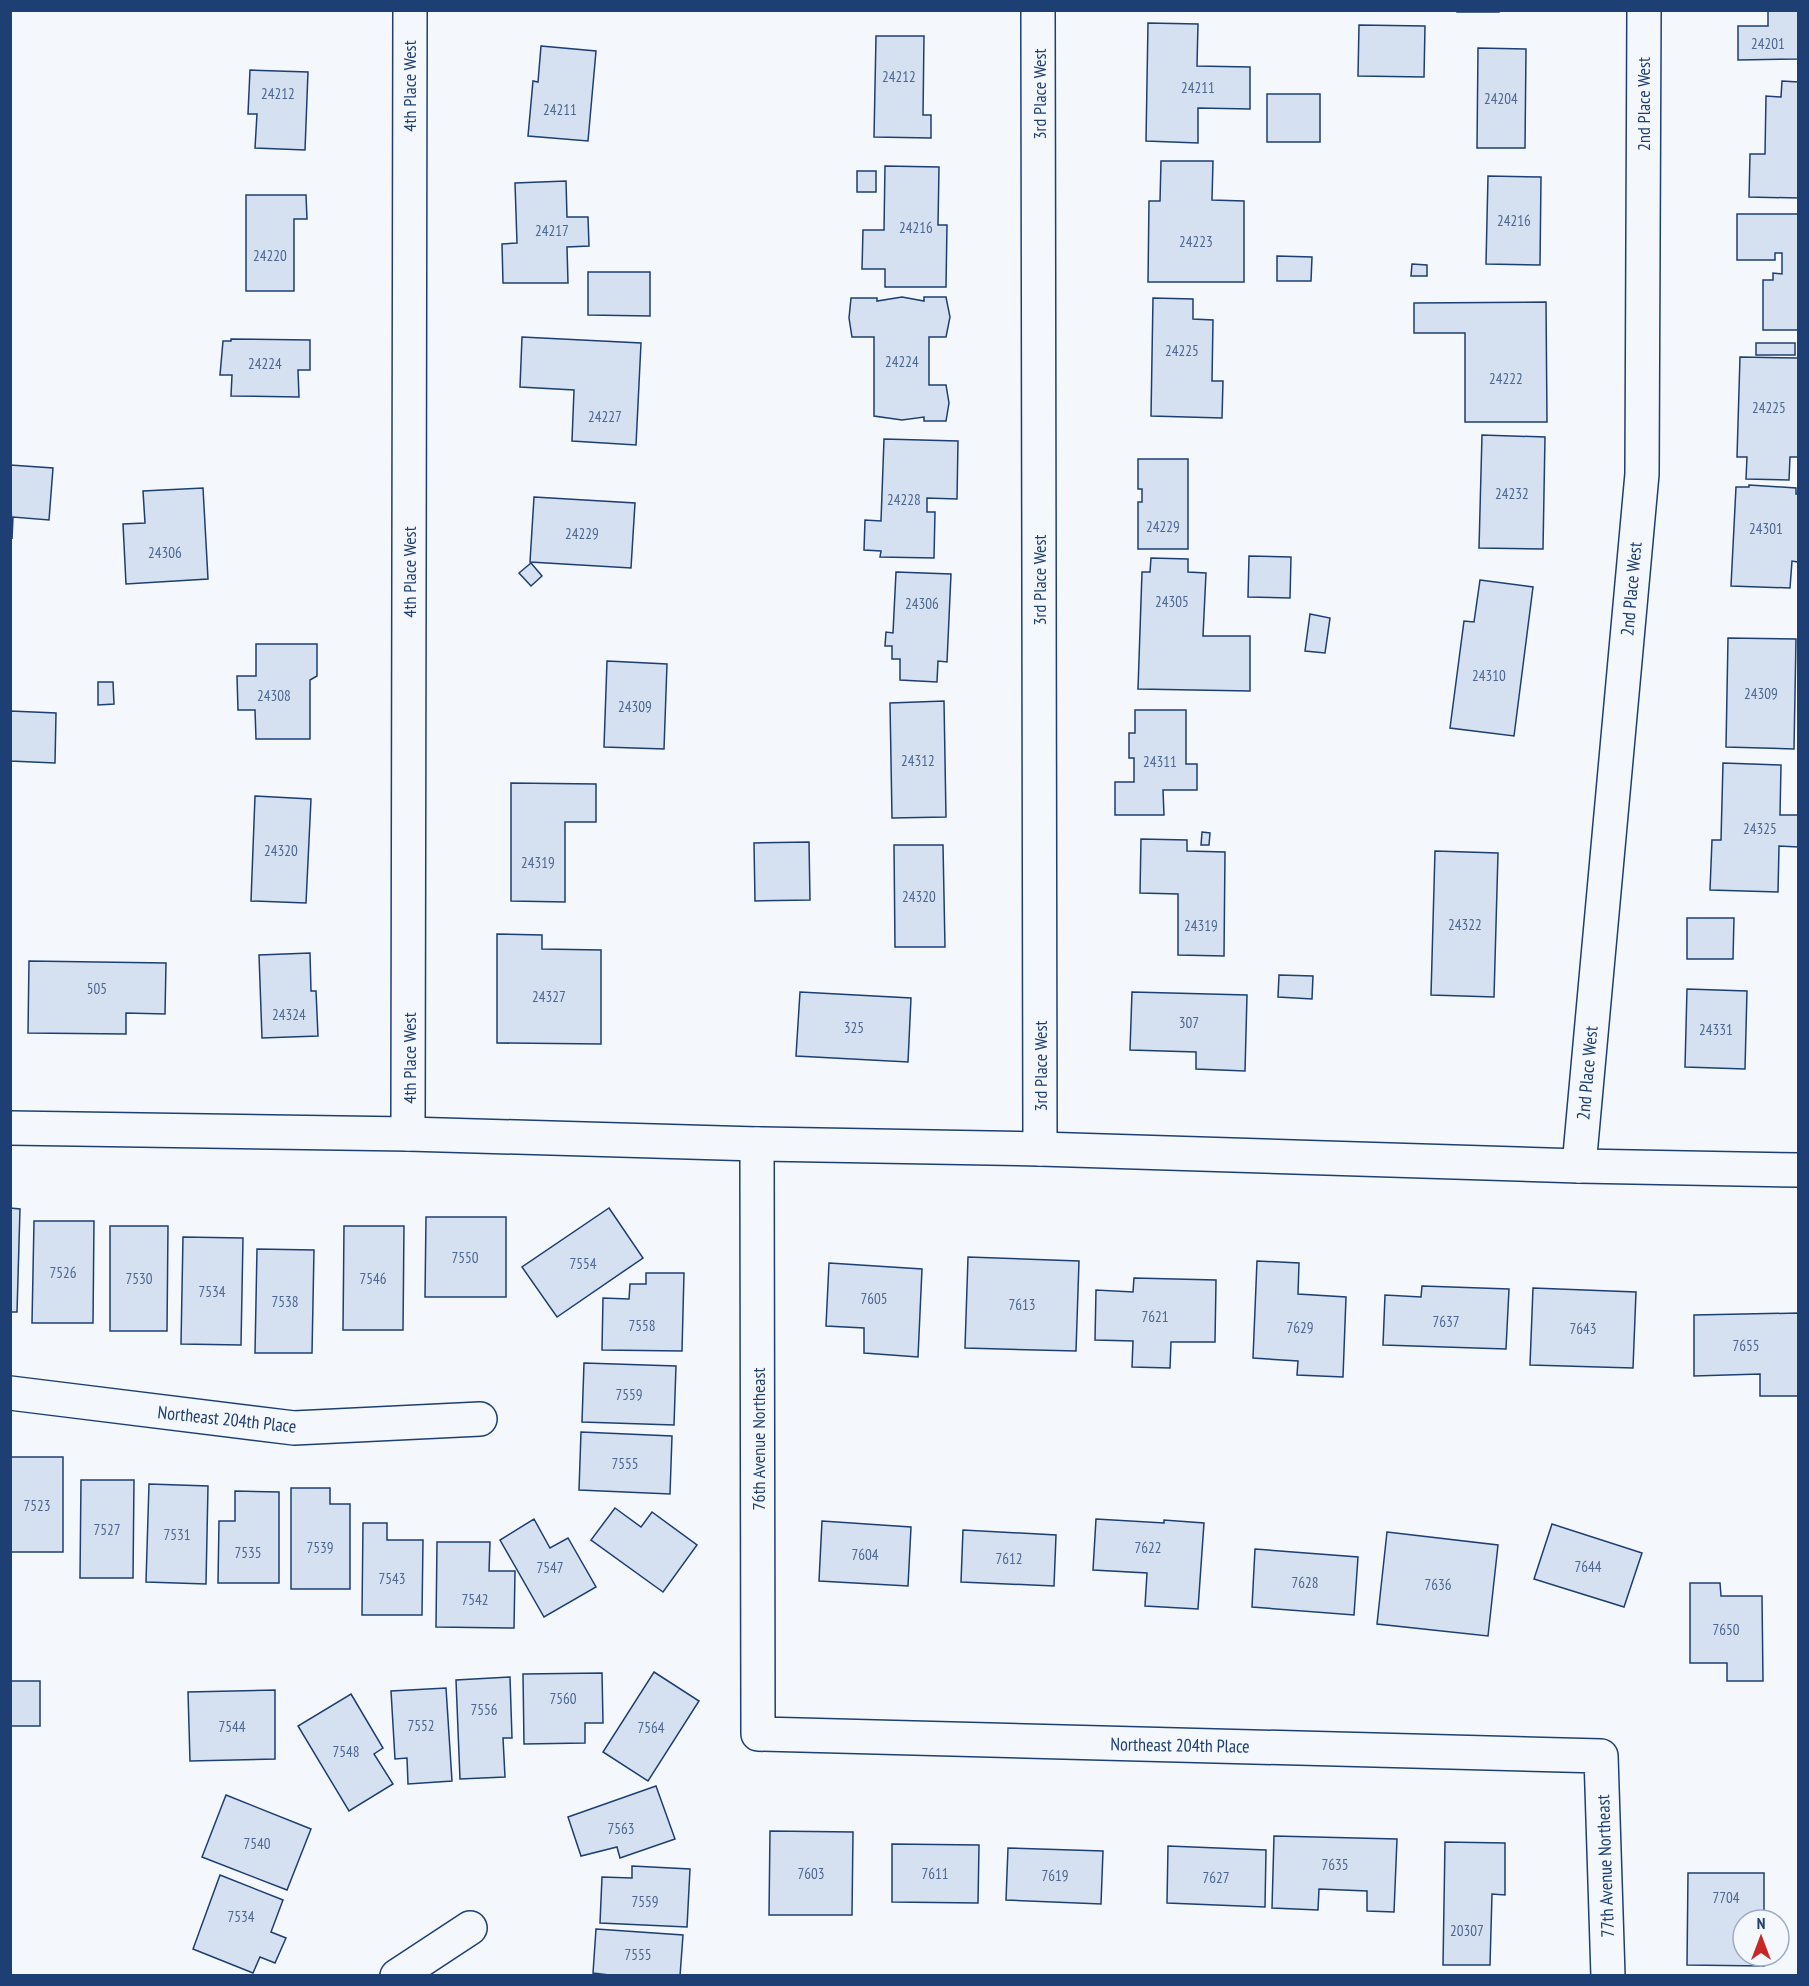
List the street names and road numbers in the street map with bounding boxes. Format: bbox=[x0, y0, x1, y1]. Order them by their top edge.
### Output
street label: 4th Place West bbox=[398, 40, 421, 132]
street label: 3rd Place West bbox=[1028, 48, 1051, 140]
street label: 2nd Place West bbox=[1632, 57, 1655, 151]
street label: 4th Place West bbox=[398, 526, 421, 618]
street label: 3rd Place West bbox=[1028, 534, 1051, 626]
street label: 2nd Place West bbox=[1615, 541, 1647, 637]
street label: 4th Place West bbox=[398, 1012, 421, 1104]
street label: 3rd Place West bbox=[1029, 1020, 1052, 1112]
street label: 2nd Place West bbox=[1571, 1025, 1603, 1121]
street label: 76th Avenue Northeast bbox=[747, 1367, 770, 1511]
street label: Northeast 204th Place bbox=[157, 1400, 297, 1438]
street label: Northeast 204th Place bbox=[1110, 1732, 1250, 1758]
street label: 77th Avenue Northeast bbox=[1591, 1794, 1619, 1938]

